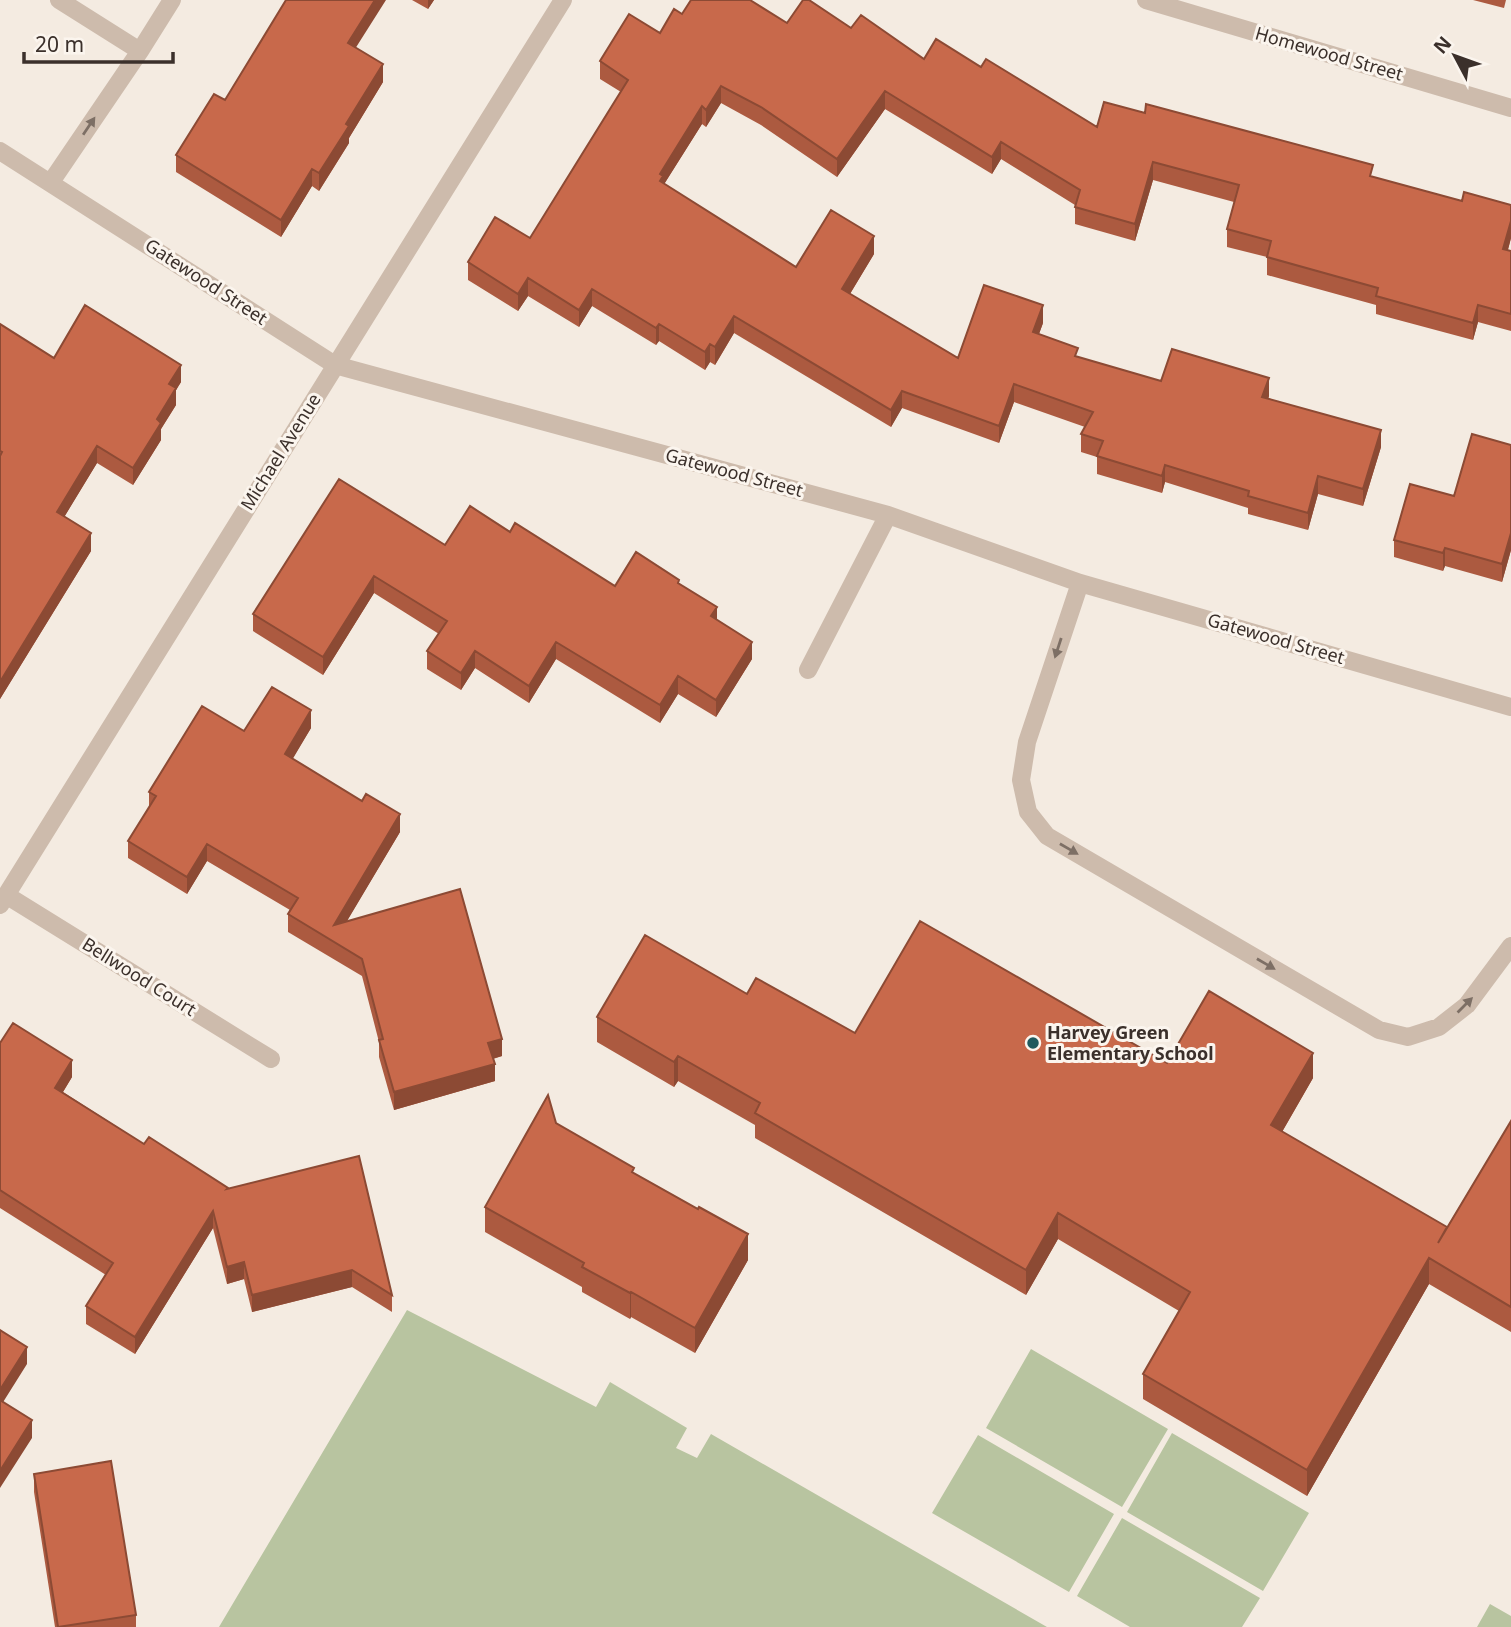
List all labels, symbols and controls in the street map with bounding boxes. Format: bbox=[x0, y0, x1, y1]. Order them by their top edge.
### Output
street label: Homewood Street bbox=[1253, 20, 1406, 86]
scale bar bbox=[24, 21, 173, 65]
north arrow bbox=[1420, 21, 1490, 91]
text: 20 m bbox=[35, 30, 84, 58]
text: N bbox=[1427, 30, 1457, 59]
one-way arrow bbox=[82, 117, 96, 135]
street label: Gatewood Street bbox=[141, 233, 273, 330]
street label: Michael Avenue bbox=[235, 388, 326, 514]
street label: Gatewood Street bbox=[663, 442, 806, 502]
street label: Gatewood Street bbox=[1205, 607, 1348, 669]
one-way arrow bbox=[1052, 637, 1063, 658]
one-way arrow bbox=[1060, 843, 1079, 855]
street label: Bellwood Court bbox=[78, 931, 201, 1021]
one-way arrow bbox=[1256, 958, 1275, 970]
one-way arrow bbox=[1456, 997, 1472, 1014]
place label: Harvey Green Elementary School bbox=[1047, 1020, 1214, 1065]
marker: Harvey Green Elementary School bbox=[1025, 1035, 1041, 1051]

